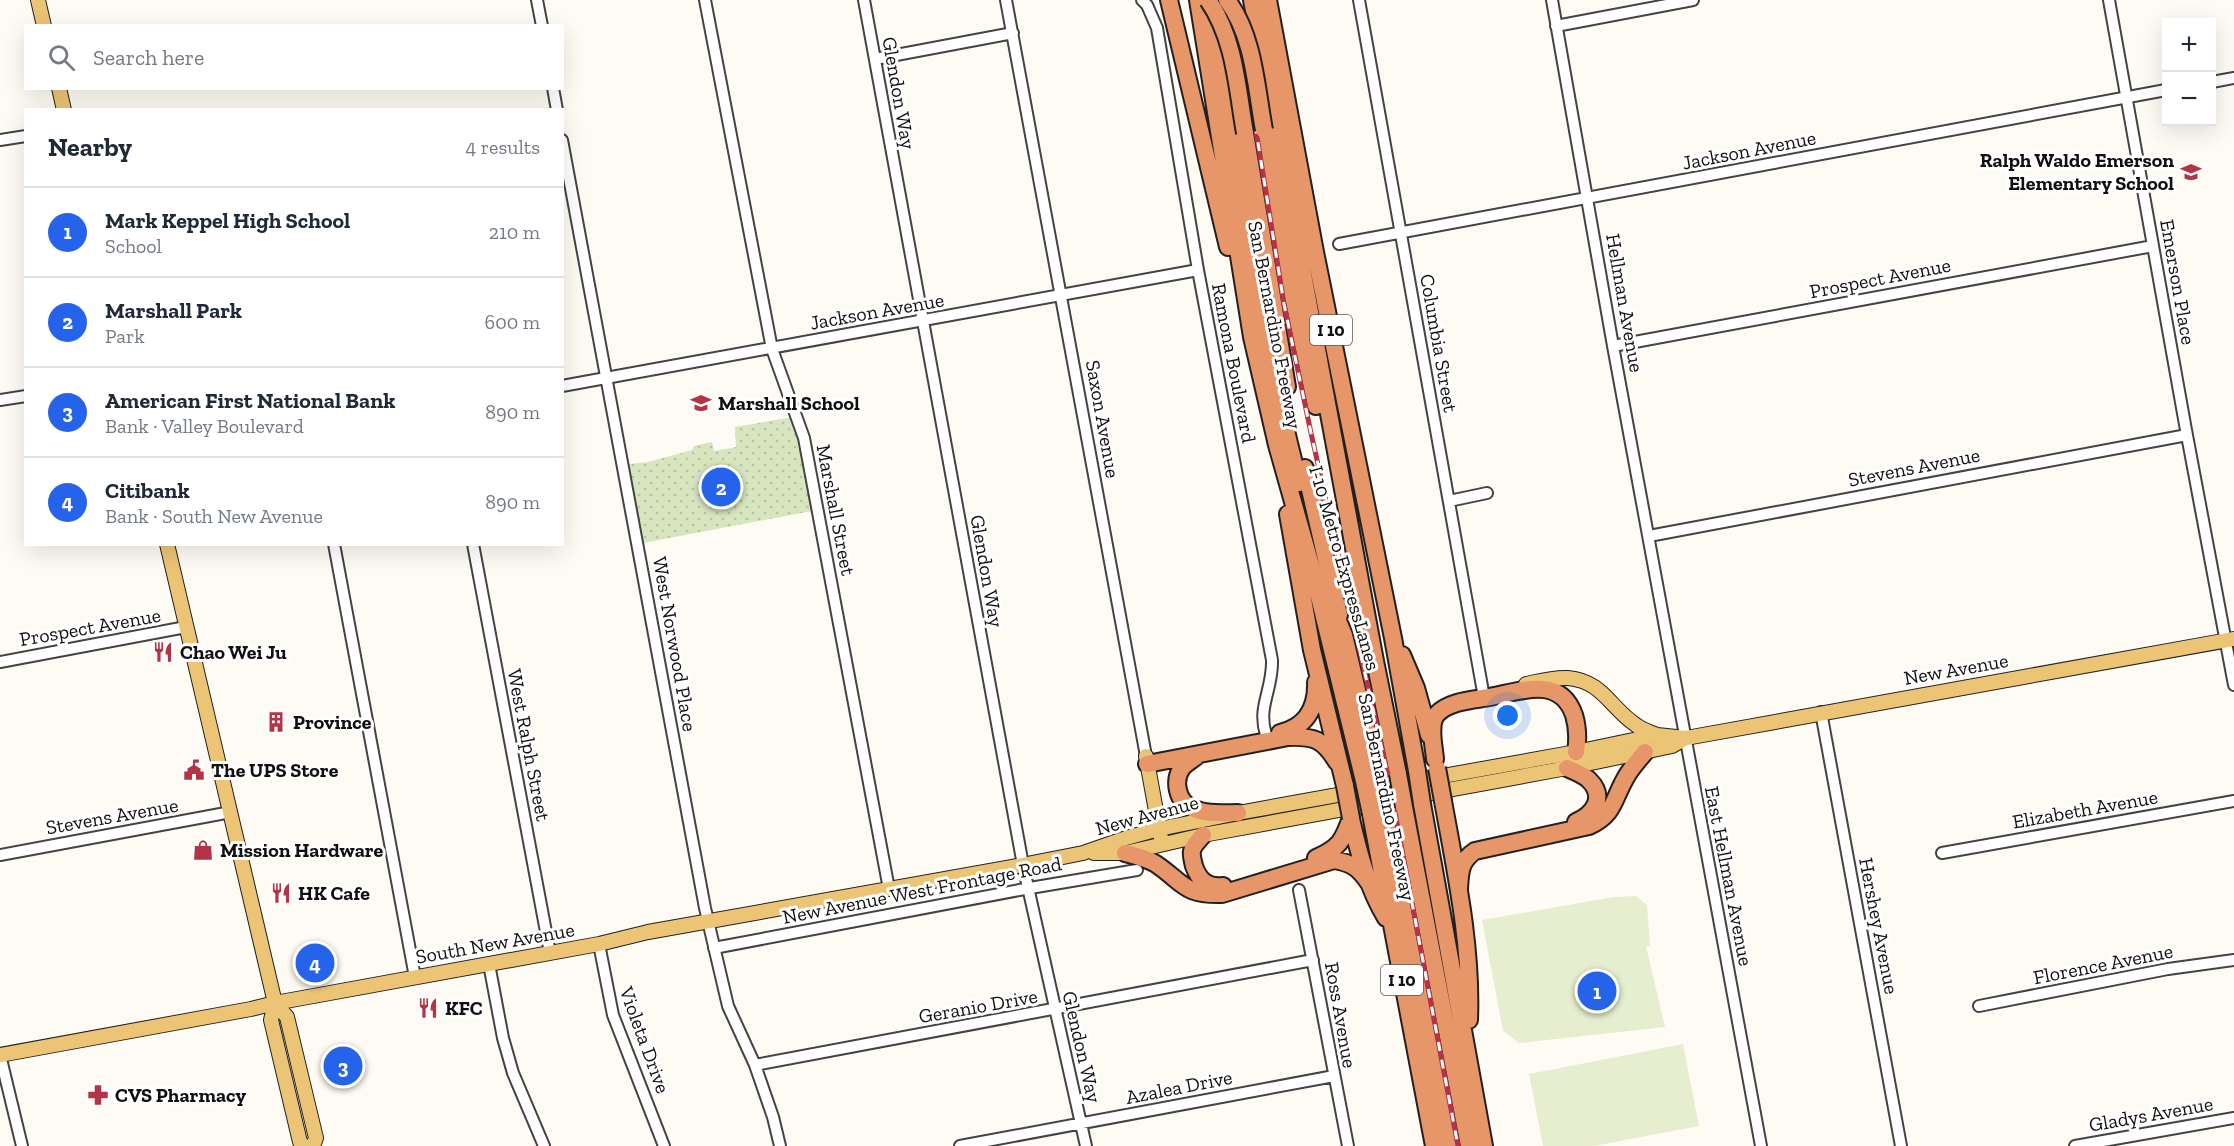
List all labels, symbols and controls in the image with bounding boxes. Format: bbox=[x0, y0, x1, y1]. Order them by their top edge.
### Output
map controls bbox=[2162, 18, 2216, 126]
button: + bbox=[2162, 18, 2216, 72]
search box bbox=[24, 24, 564, 90]
street label: Glendon Way bbox=[877, 35, 921, 152]
icon: search bbox=[45, 41, 78, 74]
text: Search here bbox=[93, 44, 204, 71]
button: − bbox=[2162, 72, 2216, 126]
street label: Jackson Avenue bbox=[1680, 125, 1818, 175]
text: Nearby bbox=[48, 131, 132, 163]
text: 4 results bbox=[465, 135, 540, 159]
place label: Ralph Waldo Emerson Elementary School bbox=[1980, 148, 2174, 195]
school or university icon: Ralph Waldo Emerson Elementary School bbox=[2179, 160, 2203, 184]
text: Mark Keppel High School bbox=[105, 207, 350, 234]
street label: Emerson Place bbox=[2155, 217, 2201, 347]
street label: San Bernardino Freeway bbox=[1243, 219, 1307, 432]
text: 1 bbox=[63, 220, 72, 244]
text: 210 m bbox=[489, 220, 540, 244]
street label: Hellman Avenue bbox=[1601, 232, 1649, 374]
text: School bbox=[105, 234, 162, 258]
street label: Prospect Avenue bbox=[1807, 253, 1953, 303]
street label: Columbia Street bbox=[1415, 272, 1463, 415]
street label: Ramona Boulevard bbox=[1207, 281, 1261, 445]
street label: Jackson Avenue bbox=[808, 287, 946, 335]
text: Marshall Park bbox=[105, 297, 242, 324]
text: 2 bbox=[62, 310, 73, 334]
text: 600 m bbox=[485, 310, 540, 334]
road number: I 10 bbox=[1310, 315, 1352, 345]
text: Park bbox=[105, 324, 145, 348]
street label: Saxon Avenue bbox=[1081, 358, 1125, 480]
text: American First National Bank bbox=[105, 387, 395, 414]
school or university icon: Marshall School bbox=[689, 391, 713, 415]
place label: Marshall School bbox=[718, 391, 860, 415]
text: 3 bbox=[62, 400, 73, 424]
text: 890 m bbox=[485, 400, 540, 424]
text: Bank · Valley Boulevard bbox=[105, 414, 304, 438]
street label: Marshall Street bbox=[812, 442, 861, 578]
street label: Stevens Avenue bbox=[1846, 442, 1982, 492]
street label: I-10 Metro ExpressLanes bbox=[1304, 463, 1386, 673]
pin: 2 bbox=[702, 464, 740, 510]
text: Citibank bbox=[105, 477, 190, 504]
text: 4 bbox=[62, 490, 73, 514]
text: 890 m bbox=[485, 490, 540, 514]
text: Bank · South New Avenue bbox=[105, 504, 323, 528]
street label: Glendon Way bbox=[965, 513, 1009, 630]
street label: West Norwood Place bbox=[648, 555, 702, 733]
street label: Prospect Avenue bbox=[17, 603, 163, 651]
restaurant icon: Chao Wei Ju bbox=[151, 640, 175, 664]
place label: Chao Wei Ju bbox=[180, 640, 287, 664]
street label: New Avenue bbox=[1902, 648, 2010, 690]
street label: West Ralph Street bbox=[502, 667, 556, 824]
street label: San Bernardino Freeway bbox=[1353, 691, 1421, 904]
your location bbox=[1493, 701, 1522, 730]
building icon: Province bbox=[264, 710, 288, 734]
place label: Province bbox=[293, 710, 372, 734]
public building icon: The UPS Store bbox=[182, 758, 206, 782]
place label: The UPS Store bbox=[211, 758, 339, 782]
street label: East Hellman Avenue bbox=[1700, 784, 1758, 968]
street label: Elizabeth Avenue bbox=[2010, 784, 2160, 834]
street label: New Avenue bbox=[1093, 790, 1201, 840]
street label: Stevens Avenue bbox=[44, 793, 180, 839]
shop icon: Mission Hardware bbox=[191, 838, 215, 862]
place label: Mission Hardware bbox=[220, 838, 384, 862]
street label: New Avenue West Frontage Road bbox=[780, 851, 1064, 929]
street label: Hershey Avenue bbox=[1854, 856, 1904, 996]
restaurant icon: HK Cafe bbox=[269, 881, 293, 905]
place label: HK Cafe bbox=[298, 881, 370, 905]
street label: South New Avenue bbox=[414, 917, 576, 969]
street label: Florence Avenue bbox=[2031, 939, 2175, 989]
pin: 4 bbox=[296, 940, 334, 986]
street label: Ross Avenue bbox=[1320, 960, 1362, 1070]
road number: I 10 bbox=[1381, 965, 1423, 995]
pin: 1 bbox=[1578, 968, 1616, 1014]
street label: Violeta Drive bbox=[614, 982, 675, 1097]
street label: Geranio Drive bbox=[917, 984, 1039, 1028]
street label: Glendon Way bbox=[1058, 989, 1107, 1106]
restaurant icon: KFC bbox=[416, 996, 440, 1020]
place label: KFC bbox=[445, 996, 483, 1020]
pin: 3 bbox=[324, 1044, 362, 1088]
street label: Azalea Drive bbox=[1124, 1065, 1234, 1109]
pharmacy icon: CVS Pharmacy bbox=[86, 1083, 110, 1107]
place label: CVS Pharmacy bbox=[115, 1083, 246, 1107]
street label: Gladys Avenue bbox=[2087, 1091, 2215, 1137]

